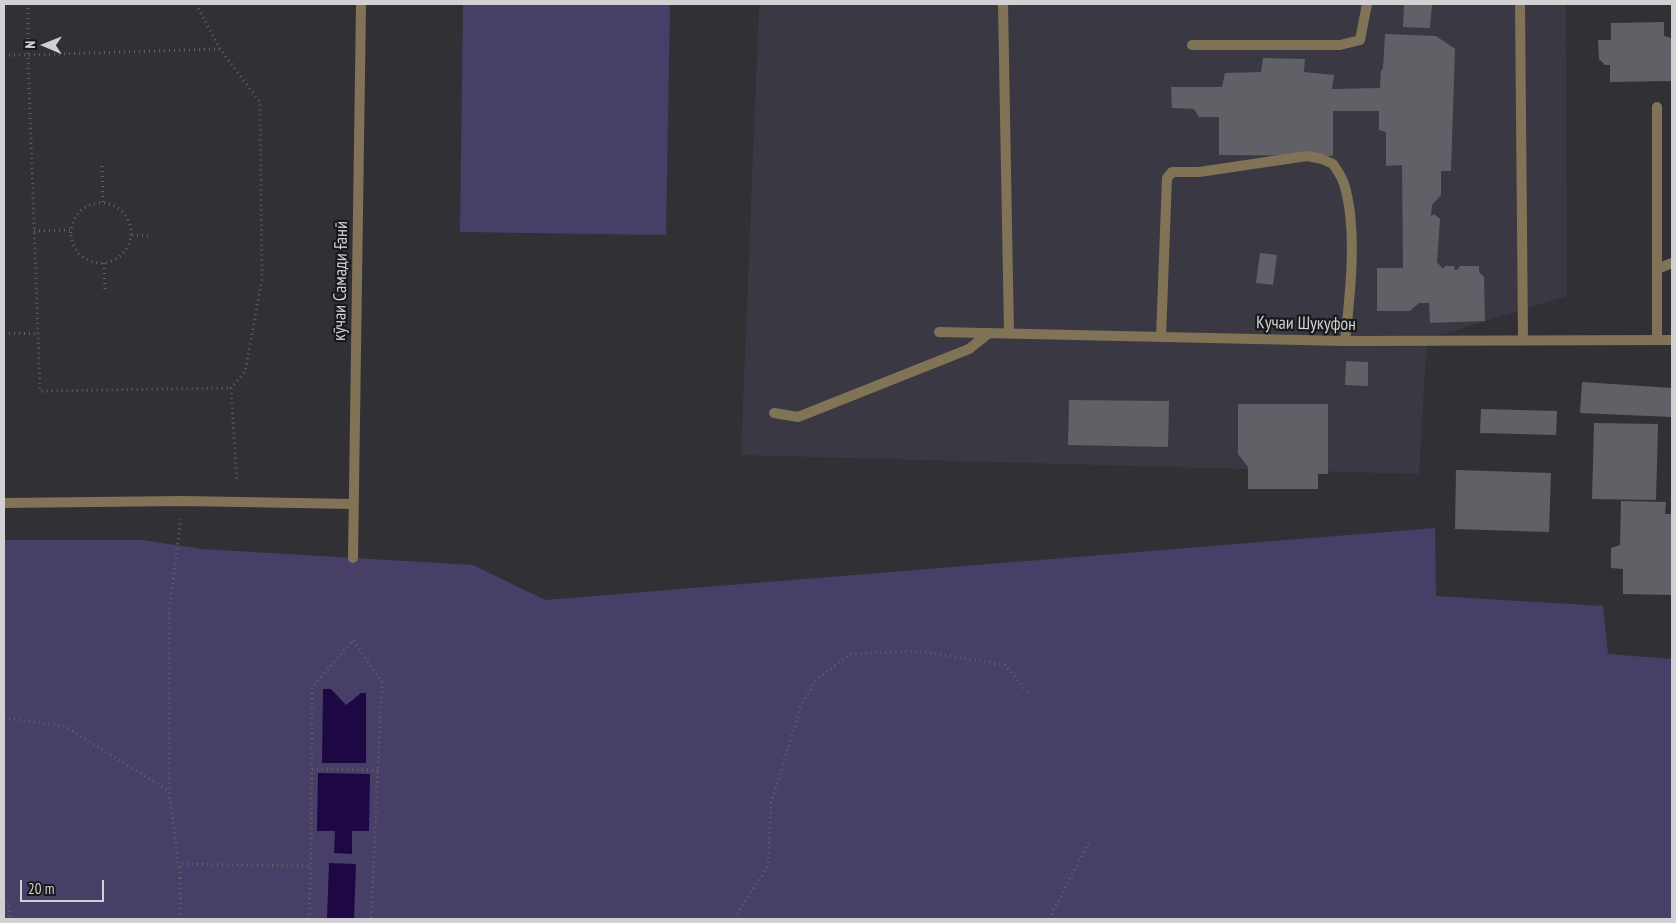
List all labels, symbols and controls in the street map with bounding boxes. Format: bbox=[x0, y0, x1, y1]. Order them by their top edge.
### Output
north arrow bbox=[20, 20, 70, 70]
text: N bbox=[21, 41, 39, 49]
street label: кӯчаи Самади Ғанӣ bbox=[329, 221, 353, 341]
street label: Кучаи Шукуфон bbox=[1256, 312, 1356, 336]
scale bar bbox=[22, 870, 106, 902]
text: 20 m bbox=[28, 879, 54, 898]

